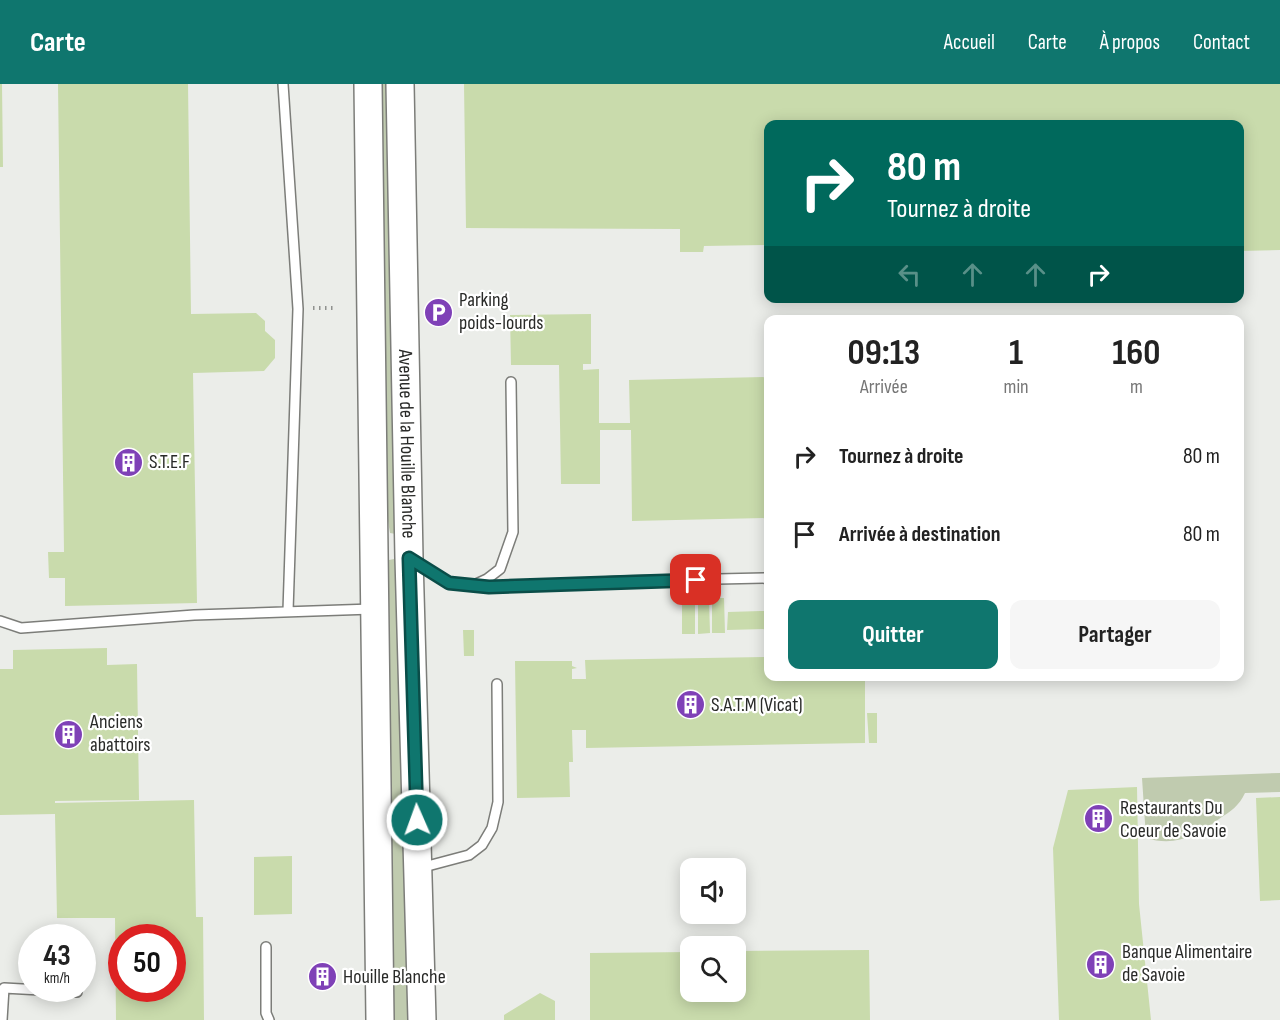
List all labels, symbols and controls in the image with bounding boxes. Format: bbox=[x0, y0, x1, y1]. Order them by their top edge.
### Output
text: Carte bbox=[30, 26, 86, 59]
text: Accueil bbox=[944, 30, 995, 55]
text: Carte bbox=[1028, 30, 1067, 55]
text: À propos bbox=[1100, 30, 1160, 55]
text: Contact bbox=[1193, 30, 1250, 55]
text: 80 m bbox=[887, 142, 961, 193]
icon: right bbox=[788, 144, 866, 222]
text: Tournez à droite bbox=[887, 193, 1031, 225]
icon: left bbox=[893, 258, 926, 291]
icon: ahead bbox=[956, 258, 989, 291]
icon: ahead bbox=[1019, 258, 1052, 291]
icon: right bbox=[1082, 258, 1115, 291]
place label: Parking poids-lourds bbox=[459, 288, 543, 335]
parking icon: Parking poids-lourds bbox=[422, 296, 454, 328]
text: 09:13 bbox=[848, 332, 920, 375]
text: 1 bbox=[1009, 332, 1023, 375]
text: 160 bbox=[1112, 332, 1160, 375]
street label: Avenue de la Houille Blanche bbox=[393, 348, 421, 539]
text: Arrivée bbox=[860, 375, 908, 399]
text: min bbox=[1004, 375, 1029, 399]
text: m bbox=[1130, 375, 1143, 399]
icon: right bbox=[788, 440, 821, 473]
text: Tournez à droite bbox=[839, 443, 964, 470]
text: 80 m bbox=[1183, 443, 1220, 470]
building icon: S.T.E.F bbox=[112, 446, 144, 478]
place label: S.T.E.F bbox=[149, 450, 190, 474]
icon: arrive bbox=[788, 518, 821, 551]
text: Arrivée à destination bbox=[839, 521, 1001, 548]
text: 80 m bbox=[1183, 521, 1220, 548]
pin bbox=[670, 554, 721, 605]
icon: arrive bbox=[679, 563, 712, 596]
button: Quitter bbox=[788, 600, 998, 669]
button: Partager bbox=[1010, 600, 1220, 669]
building icon: S.A.T.M (Vicat) bbox=[674, 689, 706, 721]
place label: S.A.T.M (Vicat) bbox=[711, 693, 803, 717]
place label: Anciens abattoirs bbox=[89, 710, 150, 757]
building icon: Anciens abattoirs bbox=[53, 718, 85, 750]
position arrow bbox=[385, 788, 449, 852]
place label: Restaurants Du Coeur de Savoie bbox=[1120, 796, 1226, 843]
building icon: Restaurants Du Coeur de Savoie bbox=[1083, 803, 1115, 835]
map controls bbox=[680, 858, 746, 1002]
button: sound bbox=[680, 858, 746, 924]
speed limit sign: 50 bbox=[108, 924, 186, 1002]
button: search bbox=[680, 936, 746, 1002]
text: 43 bbox=[43, 938, 71, 974]
place label: Banque Alimentaire de Savoie bbox=[1122, 940, 1252, 987]
building icon: Banque Alimentaire de Savoie bbox=[1085, 948, 1117, 980]
building icon: Houille Blanche bbox=[306, 961, 338, 993]
place label: Houille Blanche bbox=[343, 965, 446, 989]
text: km/h bbox=[44, 969, 70, 988]

